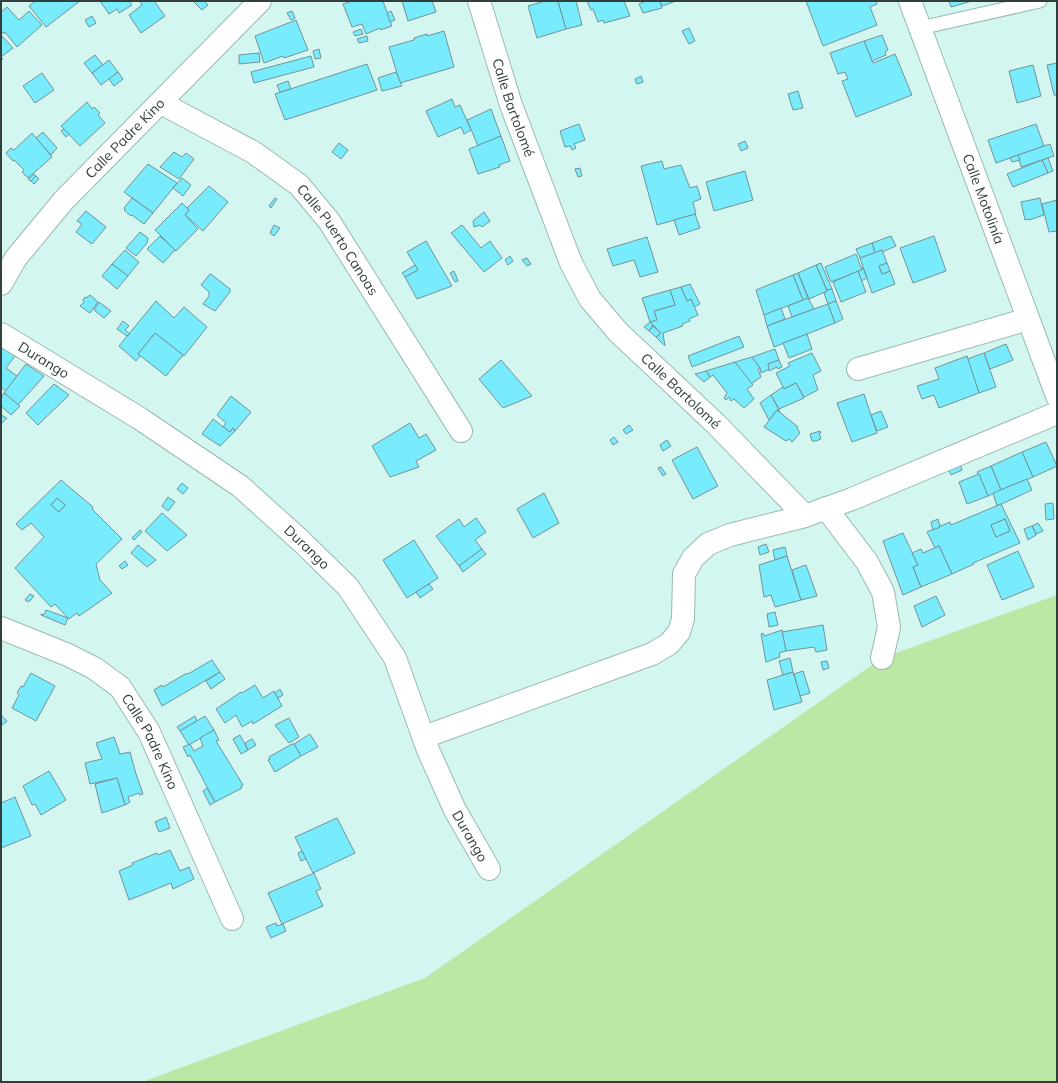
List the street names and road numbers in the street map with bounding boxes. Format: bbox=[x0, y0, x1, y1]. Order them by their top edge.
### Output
street label: Calle Bartolomé bbox=[488, 56, 539, 159]
street label: Calle Padre Kino bbox=[81, 94, 168, 182]
street label: Calle Motolinía bbox=[959, 151, 1009, 246]
street label: Calle Puerto Canoas bbox=[293, 180, 383, 299]
street label: Durango bbox=[15, 338, 73, 382]
street label: Calle Bartolomé bbox=[637, 349, 725, 433]
street label: Durango bbox=[280, 521, 334, 573]
street label: Calle Padre Kino bbox=[118, 690, 182, 792]
street label: Durango bbox=[448, 807, 492, 865]

